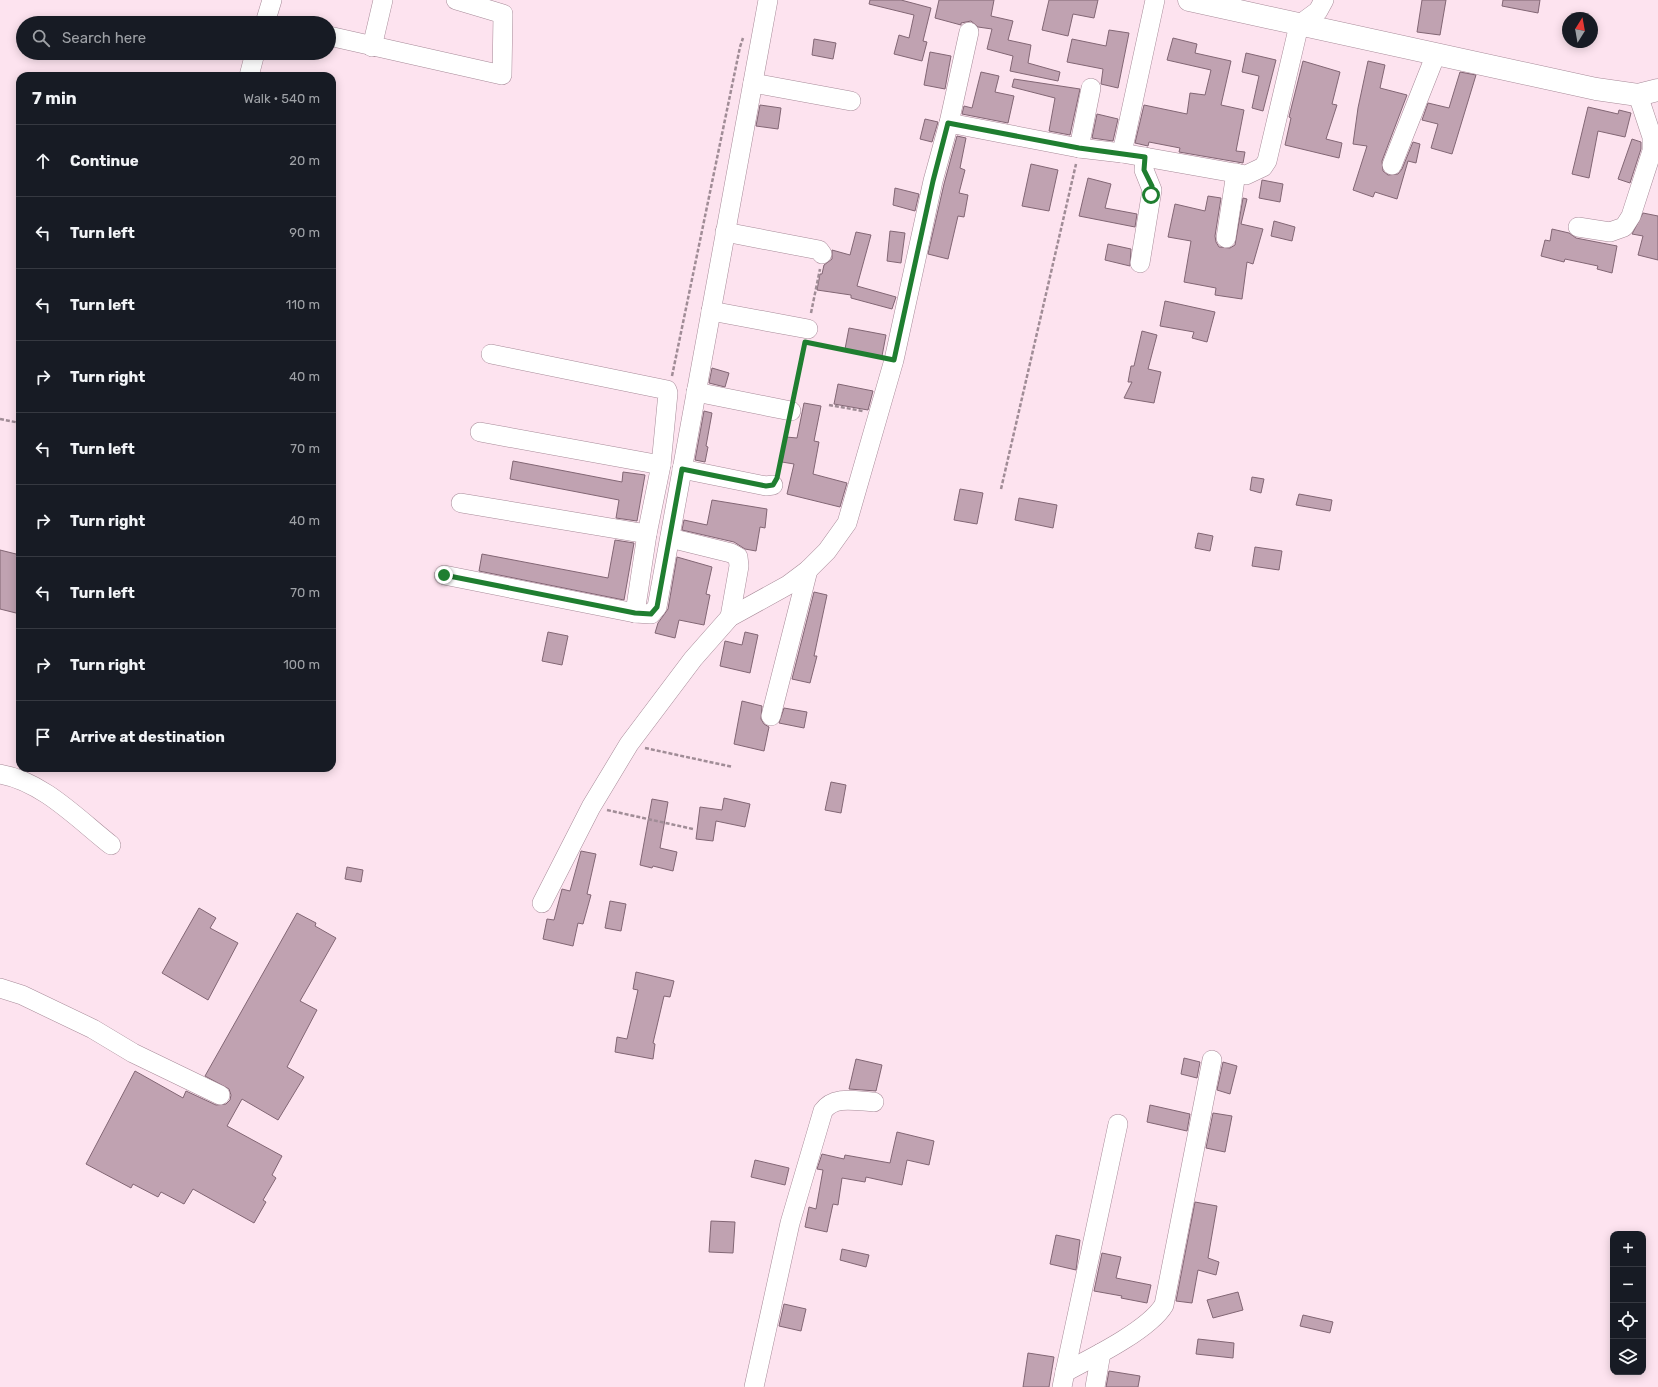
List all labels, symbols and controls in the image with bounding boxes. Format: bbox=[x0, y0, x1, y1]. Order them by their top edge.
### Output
north arrow bbox=[1562, 12, 1598, 48]
search box bbox=[16, 16, 336, 60]
icon: search bbox=[30, 27, 52, 49]
text: Search here bbox=[62, 29, 146, 47]
text: 7 min bbox=[32, 88, 77, 108]
text: Walk · 540 m bbox=[244, 91, 320, 106]
icon: ahead bbox=[32, 150, 54, 172]
text: Continue bbox=[70, 152, 139, 170]
text: 20 m bbox=[289, 153, 320, 168]
route start bbox=[1142, 186, 1160, 204]
icon: left bbox=[32, 222, 54, 244]
text: Turn left bbox=[70, 224, 135, 242]
text: 90 m bbox=[289, 225, 320, 240]
icon: left bbox=[32, 294, 54, 316]
text: Turn left bbox=[70, 296, 135, 314]
text: 110 m bbox=[286, 297, 320, 312]
icon: right bbox=[32, 366, 54, 388]
text: Turn right bbox=[70, 368, 145, 386]
text: 40 m bbox=[289, 369, 320, 384]
icon: left bbox=[32, 438, 54, 460]
text: Turn left bbox=[70, 440, 135, 458]
text: 70 m bbox=[290, 441, 320, 456]
icon: right bbox=[32, 510, 54, 532]
text: Turn right bbox=[70, 512, 145, 530]
text: 40 m bbox=[289, 513, 320, 528]
route end bbox=[435, 566, 453, 584]
icon: left bbox=[32, 582, 54, 604]
text: Turn left bbox=[70, 584, 135, 602]
text: 70 m bbox=[290, 585, 320, 600]
icon: right bbox=[32, 654, 54, 676]
text: Turn right bbox=[70, 656, 145, 674]
text: 100 m bbox=[283, 657, 320, 672]
icon: arrive bbox=[32, 726, 54, 748]
text: Arrive at destination bbox=[70, 728, 225, 746]
map controls bbox=[1610, 1231, 1646, 1375]
button: + bbox=[1610, 1231, 1646, 1267]
button: − bbox=[1610, 1267, 1646, 1303]
button: locate bbox=[1610, 1303, 1646, 1339]
button: layers bbox=[1610, 1339, 1646, 1375]

